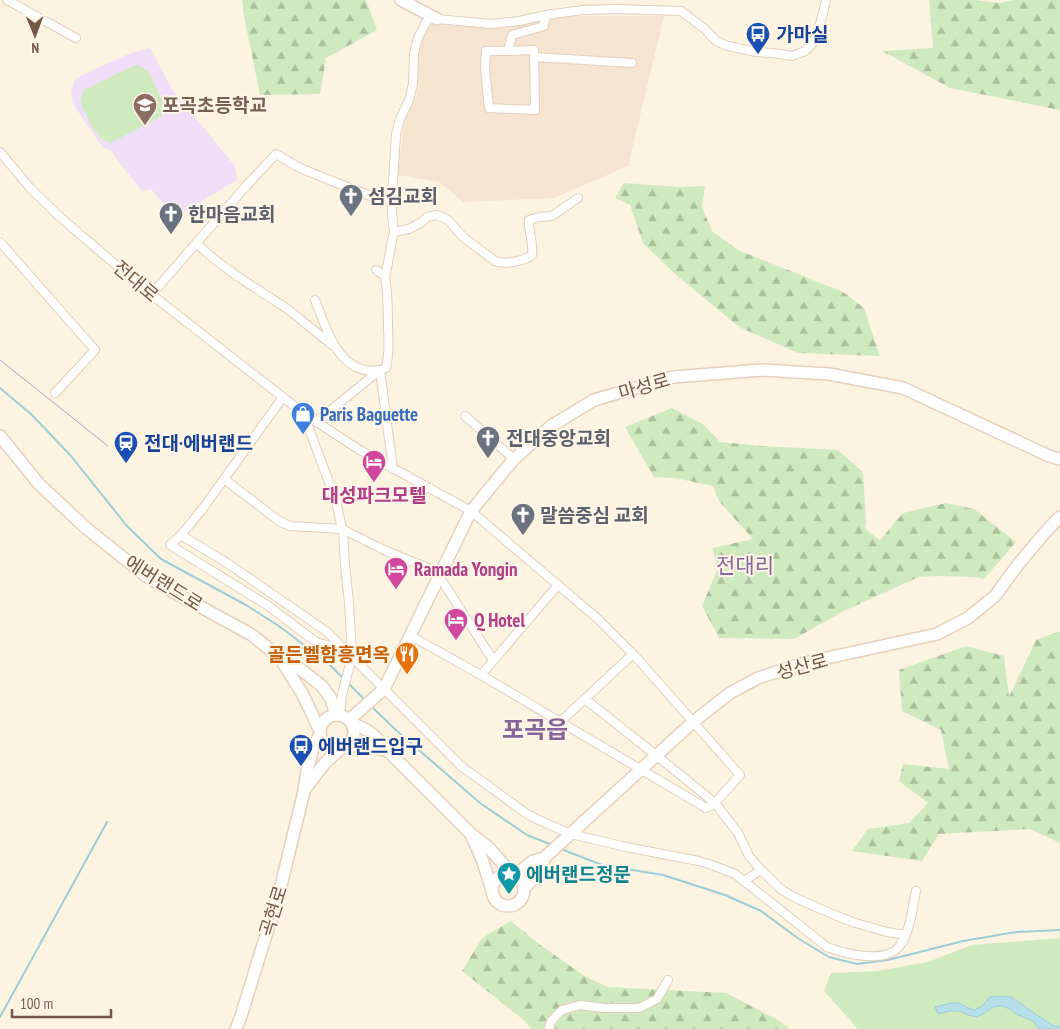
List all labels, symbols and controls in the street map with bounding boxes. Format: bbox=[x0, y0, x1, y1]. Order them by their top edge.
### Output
north arrow bbox=[10, 10, 60, 60]
bus stop icon: 가마실 bbox=[745, 21, 771, 55]
place label: 가마실 bbox=[776, 22, 828, 46]
text: N bbox=[31, 39, 39, 57]
school or university icon: 포곡초등학교 bbox=[132, 92, 158, 126]
place label: 포곡초등학교 bbox=[162, 93, 267, 117]
church icon: 섬김교회 bbox=[338, 183, 364, 217]
place label: 섬김교회 bbox=[368, 184, 438, 208]
church icon: 한마음교회 bbox=[158, 201, 184, 235]
place label: 한마음교회 bbox=[188, 202, 275, 226]
street label: 전대로 bbox=[108, 255, 164, 307]
street label: 마성로 bbox=[615, 367, 673, 405]
shop icon: Paris Baguette bbox=[290, 401, 316, 435]
place label: Paris Baguette bbox=[320, 402, 418, 426]
church icon: 전대중앙교회 bbox=[475, 425, 501, 459]
place label: 전대중앙교회 bbox=[506, 426, 611, 450]
station icon: 전대·에버랜드 bbox=[113, 430, 139, 464]
place label: 전대·에버랜드 bbox=[144, 431, 253, 455]
hotel icon: 대성파크모텔 bbox=[361, 449, 387, 483]
place label: 대성파크모텔 bbox=[322, 483, 426, 507]
church icon: 말씀중심 교회 bbox=[510, 502, 536, 536]
place label: 말씀중심 교회 bbox=[540, 503, 649, 527]
street label: 에버랜드로 bbox=[121, 550, 207, 616]
district label: 전대리 bbox=[716, 552, 774, 579]
hotel icon: Ramada Yongin bbox=[383, 556, 409, 590]
place label: Ramada Yongin bbox=[414, 557, 517, 581]
hotel icon: Q Hotel bbox=[443, 607, 469, 641]
place label: Q Hotel bbox=[474, 608, 525, 632]
restaurant icon: 골든벨함흥면옥 bbox=[394, 641, 420, 675]
place label: 골든벨함흥면옥 bbox=[268, 642, 390, 666]
street label: 성산로 bbox=[774, 648, 830, 684]
district label: 포곡읍 bbox=[502, 714, 568, 745]
bus stop icon: 에버랜드입구 bbox=[288, 733, 314, 767]
place label: 에버랜드입구 bbox=[318, 734, 423, 758]
place icon: 에버랜드정문 bbox=[496, 861, 522, 895]
place label: 에버랜드정문 bbox=[526, 862, 631, 886]
street label: 곡현로 bbox=[254, 882, 292, 940]
scale bar bbox=[12, 986, 111, 1018]
text: 100 m bbox=[20, 994, 53, 1013]

